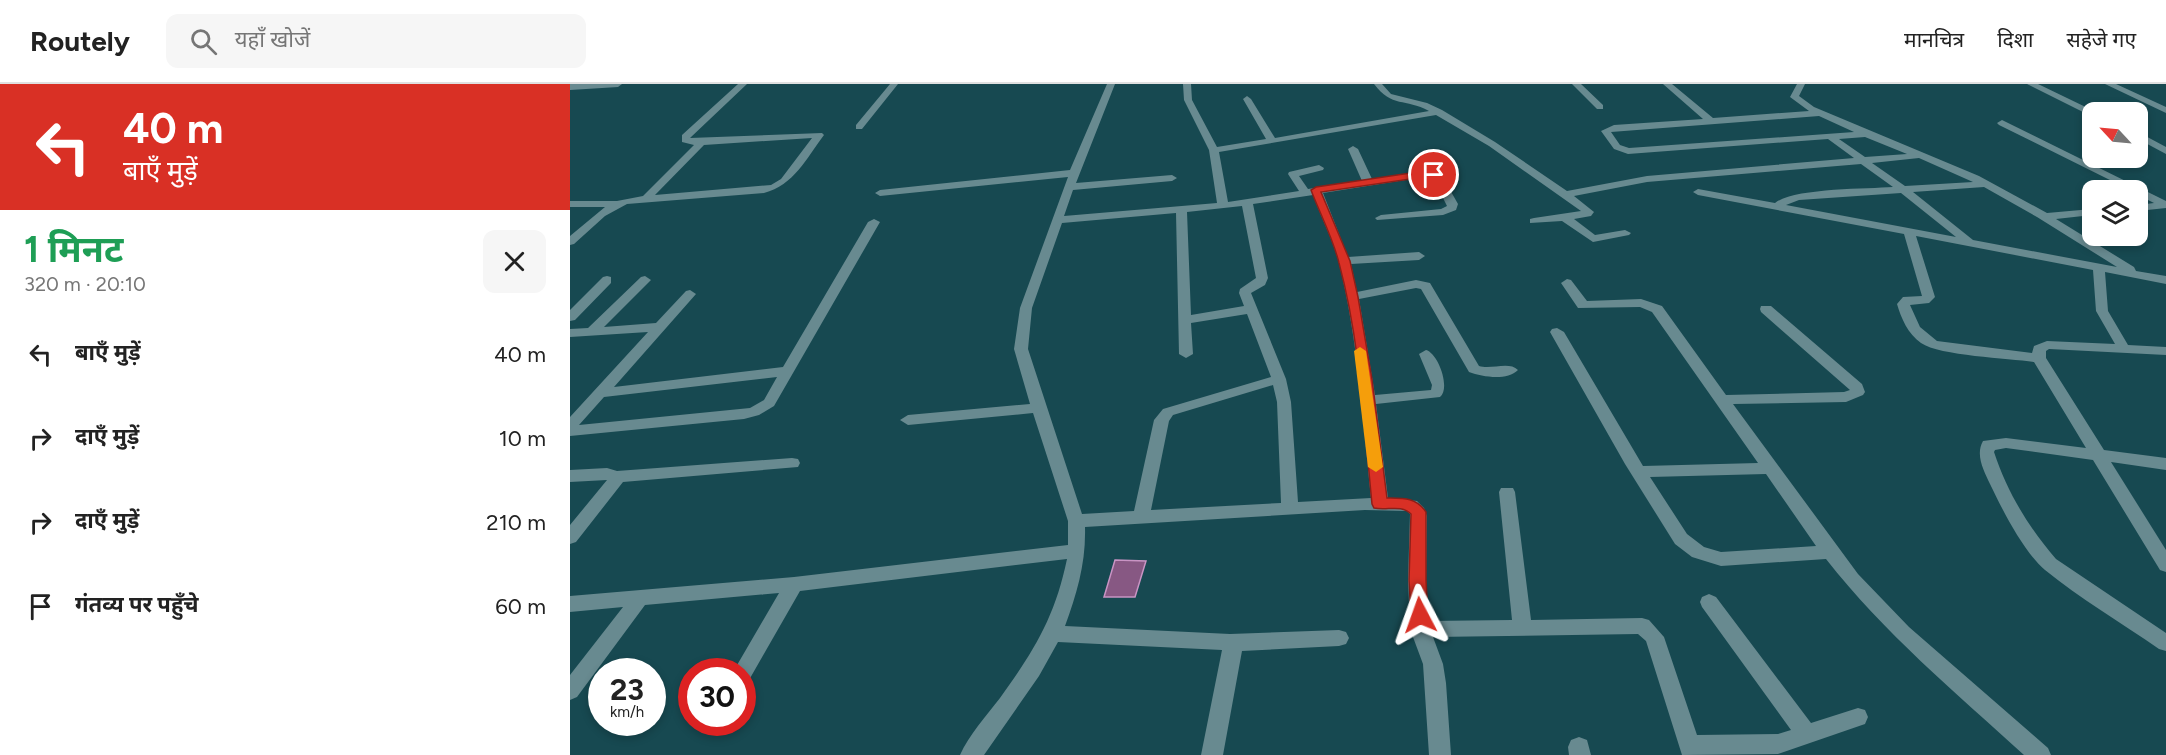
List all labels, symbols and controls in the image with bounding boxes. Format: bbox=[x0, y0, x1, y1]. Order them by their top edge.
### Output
search box bbox=[166, 14, 586, 68]
text: Routely bbox=[30, 24, 130, 58]
icon: search bbox=[187, 25, 220, 58]
text: यहाँ खोजें bbox=[235, 26, 310, 53]
text: मानचित्र bbox=[1904, 27, 1964, 52]
text: दिशा bbox=[1997, 27, 2033, 52]
text: सहेजे गए bbox=[2066, 27, 2136, 52]
north arrow bbox=[2082, 102, 2148, 168]
map controls bbox=[2082, 102, 2148, 246]
text: 40 m bbox=[123, 103, 223, 154]
icon: left bbox=[24, 108, 102, 186]
pin bbox=[1408, 149, 1459, 200]
text: बाएँ मुड़ें bbox=[123, 154, 198, 187]
icon: arrive bbox=[1417, 158, 1450, 191]
button: layers bbox=[2082, 180, 2148, 246]
text: 1 मिनट bbox=[24, 228, 123, 271]
button: close bbox=[483, 230, 546, 293]
text: 320 m · 20:10 bbox=[24, 272, 146, 296]
icon: left bbox=[24, 338, 57, 371]
text: बाएँ मुड़ें bbox=[75, 339, 141, 366]
text: 40 m bbox=[494, 341, 546, 368]
icon: right bbox=[24, 422, 57, 455]
text: दाएँ मुड़ें bbox=[75, 423, 139, 450]
text: 10 m bbox=[499, 425, 546, 452]
icon: right bbox=[24, 506, 57, 539]
text: दाएँ मुड़ें bbox=[75, 507, 139, 534]
text: 210 m bbox=[486, 509, 546, 536]
position arrow bbox=[1388, 583, 1452, 647]
icon: arrive bbox=[24, 590, 57, 623]
text: गंतव्य पर पहुँचे bbox=[75, 591, 199, 618]
text: 60 m bbox=[495, 593, 546, 620]
speed limit sign: 30 bbox=[678, 658, 756, 736]
text: 23 bbox=[610, 671, 644, 708]
text: km/h bbox=[610, 703, 644, 721]

